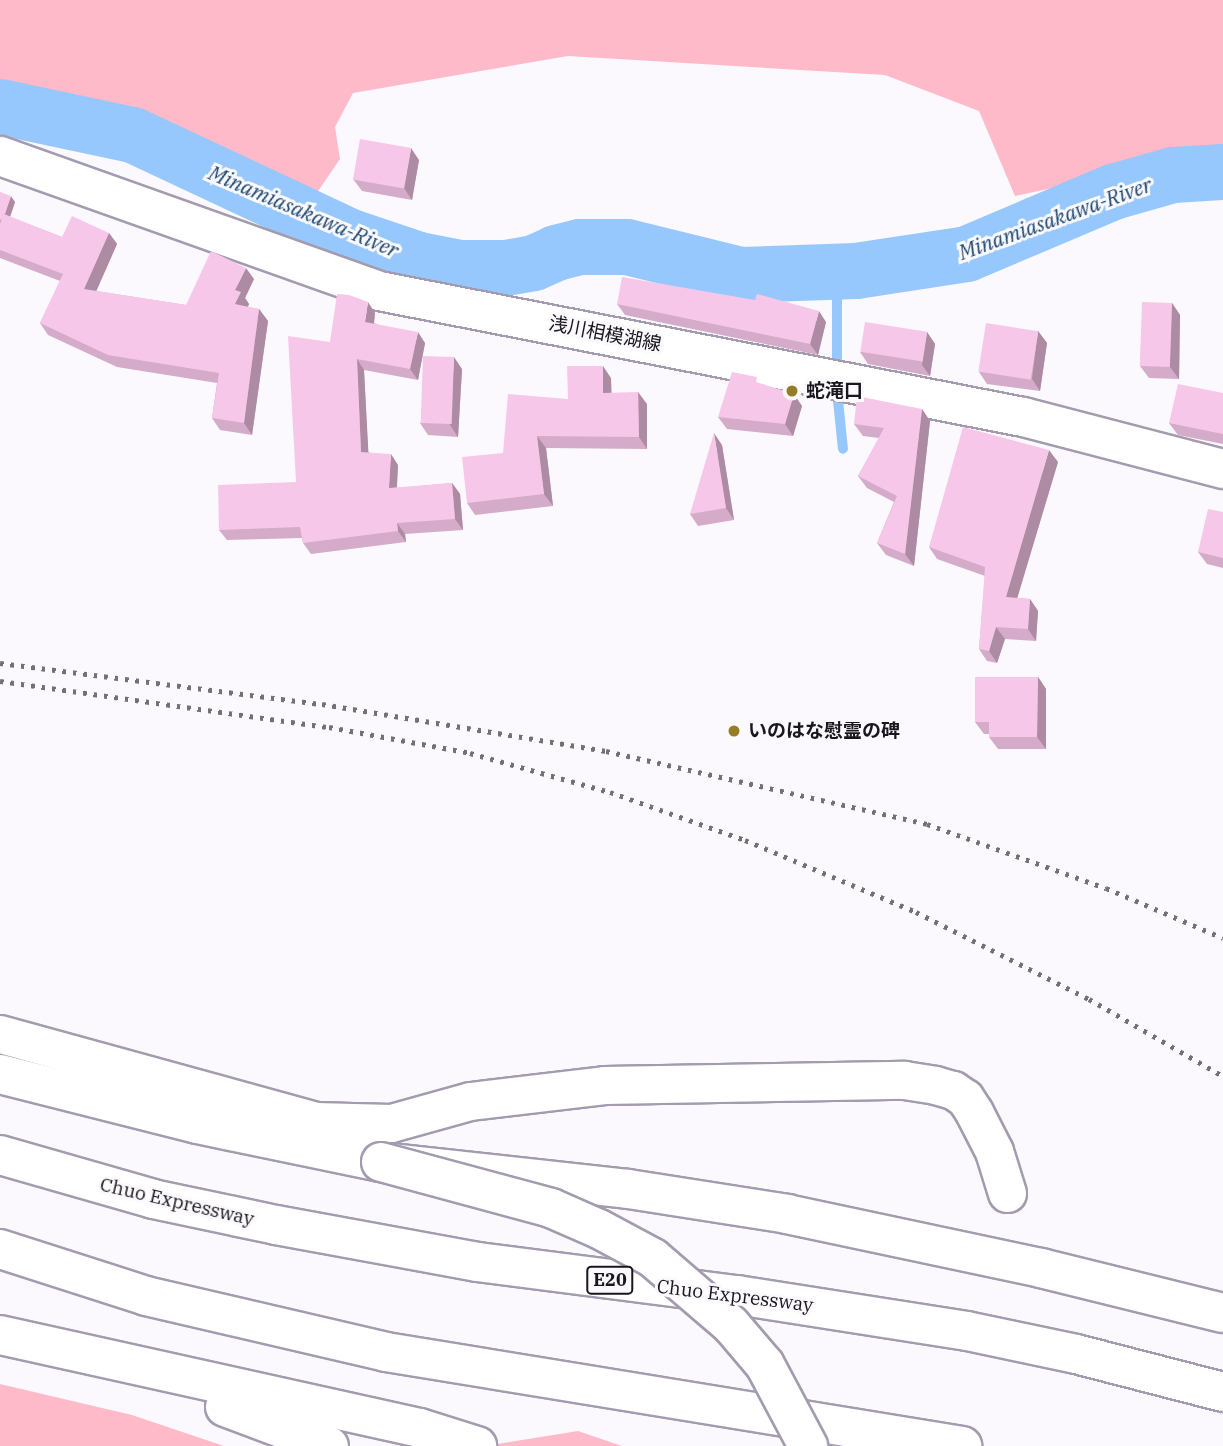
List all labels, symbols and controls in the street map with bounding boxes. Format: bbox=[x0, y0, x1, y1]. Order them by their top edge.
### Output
water label: Minamiasakawa-River bbox=[205, 160, 403, 262]
water label: Minamiasakawa-River bbox=[955, 171, 1155, 265]
street label: 浅川相模湖線 bbox=[547, 312, 663, 356]
place label: 蛇滝口 bbox=[806, 380, 863, 402]
marker: 蛇滝口 bbox=[784, 383, 800, 399]
place label: いのはな慰霊の碑 bbox=[748, 720, 900, 742]
marker: いのはな慰霊の碑 bbox=[726, 723, 742, 739]
street label: Chuo Expressway bbox=[98, 1173, 256, 1231]
road number: E20 bbox=[586, 1266, 634, 1294]
street label: Chuo Expressway bbox=[655, 1275, 815, 1317]

